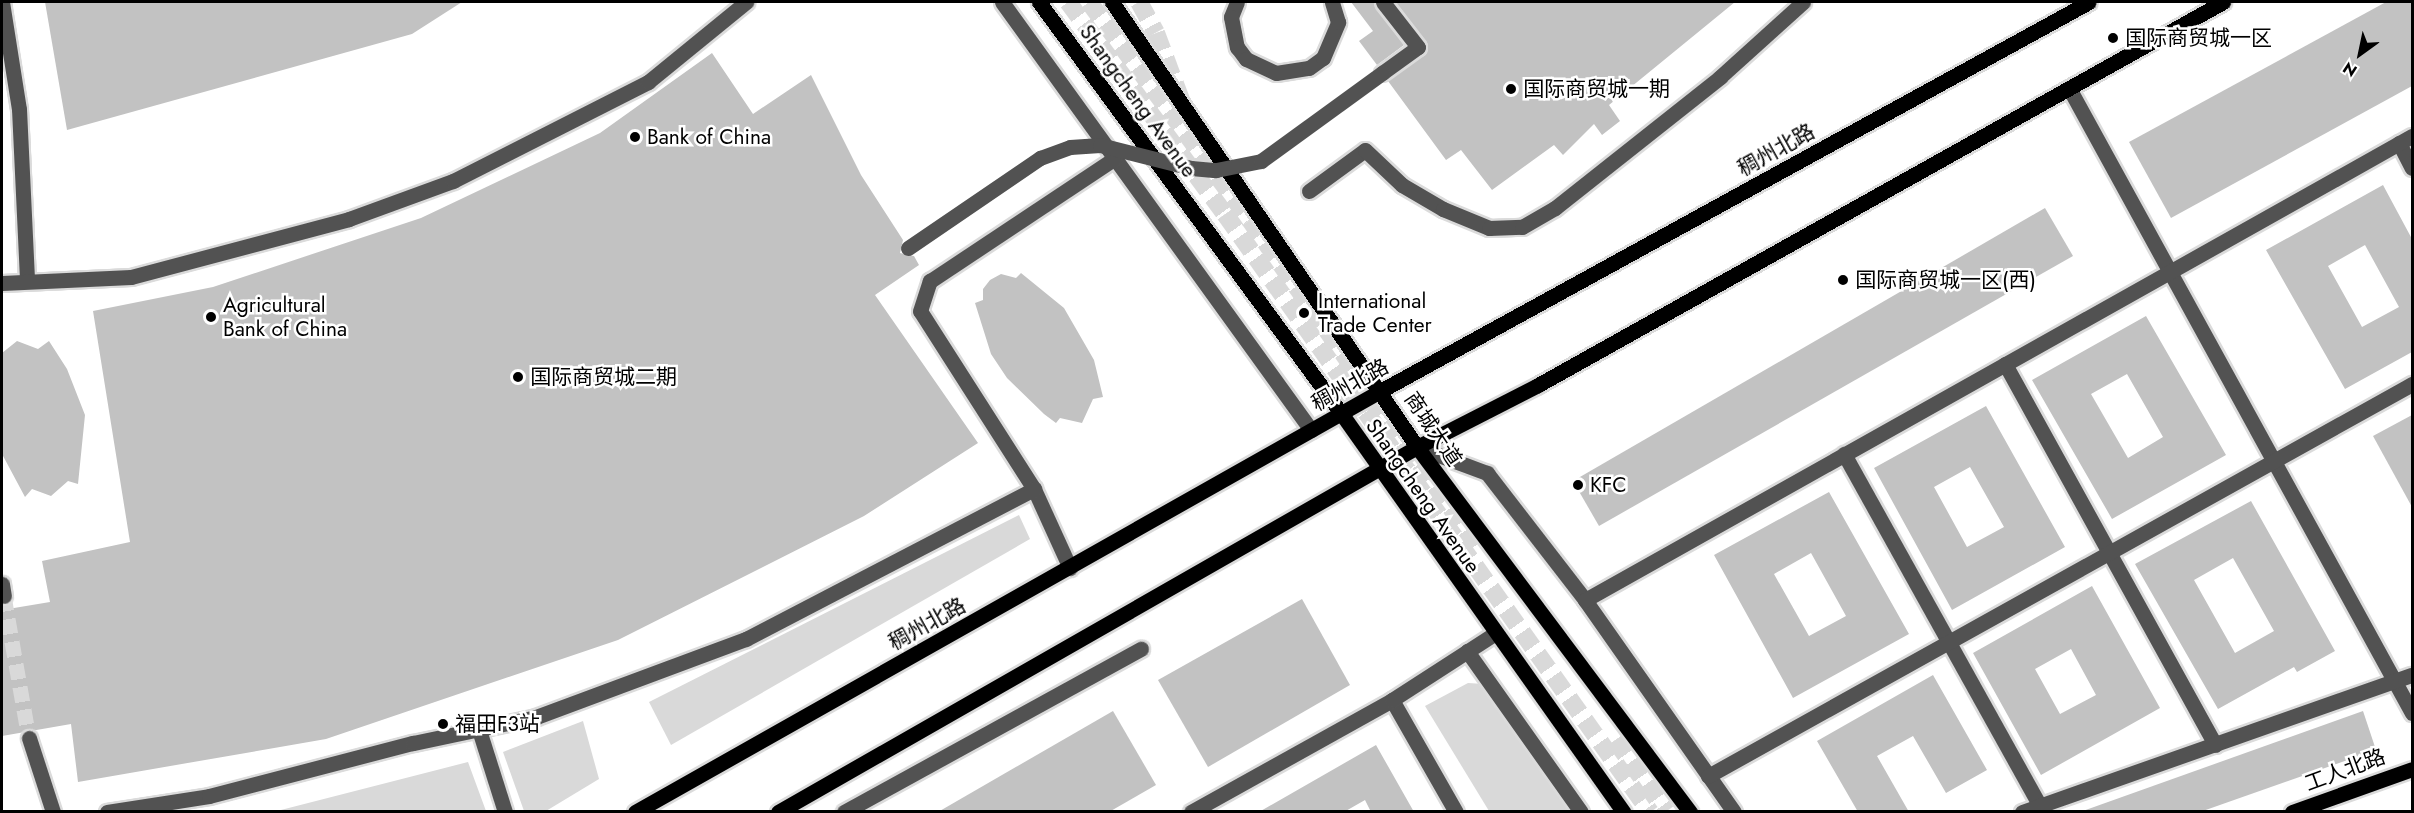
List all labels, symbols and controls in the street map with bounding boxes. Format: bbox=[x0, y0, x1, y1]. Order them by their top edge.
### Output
street label: Shangcheng Avenue bbox=[1074, 20, 1202, 182]
north arrow bbox=[2330, 24, 2390, 84]
place label: 国际商贸城一区 bbox=[2125, 25, 2272, 51]
marker: 国际商贸城一区 bbox=[2106, 31, 2120, 45]
text: N bbox=[2338, 56, 2362, 83]
place label: 国际商贸城一期 bbox=[1523, 76, 1670, 102]
marker: 国际商贸城一期 bbox=[1504, 82, 1518, 96]
street label: 稠州北路 bbox=[1733, 119, 1819, 181]
place label: Bank of China bbox=[647, 124, 771, 150]
marker: Bank of China bbox=[628, 130, 642, 144]
place label: 国际商贸城一区(西) bbox=[1855, 267, 2036, 293]
marker: 国际商贸城一区(西) bbox=[1836, 273, 1850, 287]
place label: International Trade Center bbox=[1318, 288, 1432, 338]
place label: Agricultural Bank of China bbox=[223, 292, 347, 342]
marker: International Trade Center bbox=[1295, 304, 1313, 322]
marker: Agricultural Bank of China bbox=[204, 310, 218, 324]
street label: 稠州北路 bbox=[1307, 354, 1393, 416]
place label: 国际商贸城二期 bbox=[530, 364, 677, 390]
marker: 国际商贸城二期 bbox=[511, 370, 525, 384]
street label: 商城大道 bbox=[1399, 387, 1467, 471]
street label: Shangcheng Avenue bbox=[1360, 414, 1486, 578]
place label: KFC bbox=[1590, 472, 1627, 498]
marker: KFC bbox=[1571, 478, 1585, 492]
street label: 稠州北路 bbox=[884, 593, 970, 655]
place label: 福田F3站 bbox=[455, 711, 540, 737]
marker: 福田F3站 bbox=[436, 717, 450, 731]
street label: 工人北路 bbox=[2301, 744, 2389, 796]

